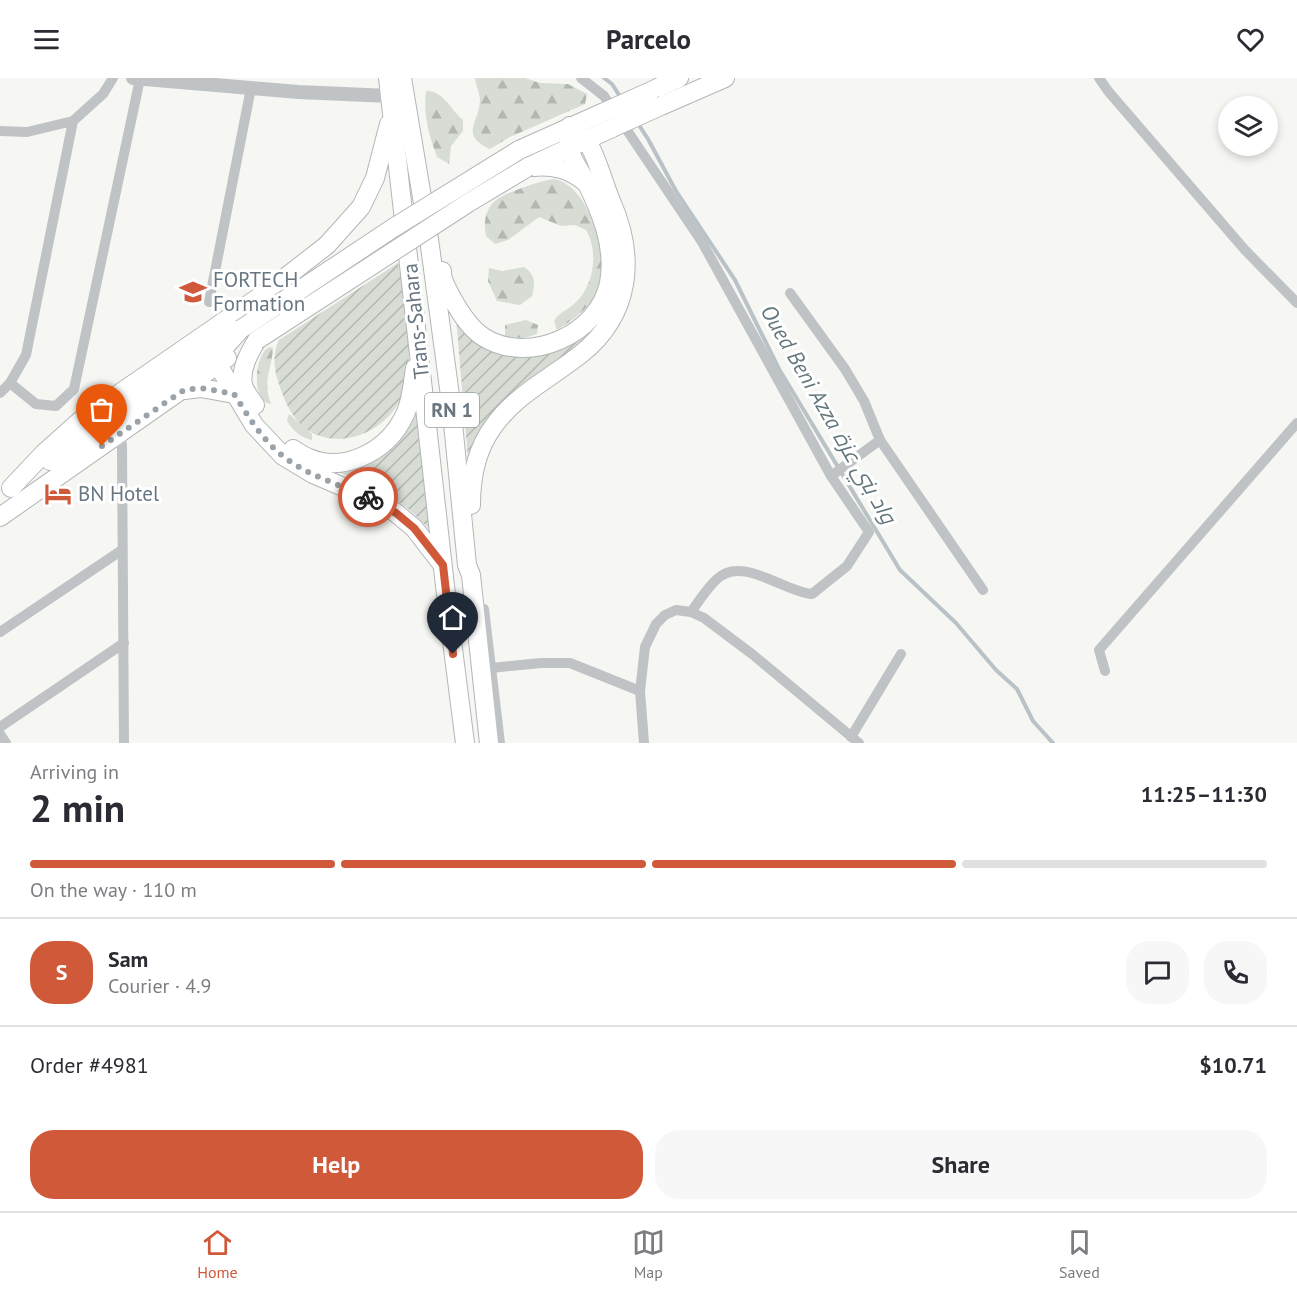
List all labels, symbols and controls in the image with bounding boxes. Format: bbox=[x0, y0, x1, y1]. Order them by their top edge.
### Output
text: Parcelo bbox=[606, 22, 691, 56]
icon: menu bbox=[30, 23, 63, 56]
icon: heart bbox=[1234, 23, 1267, 56]
map controls bbox=[1218, 96, 1278, 156]
button: layers bbox=[1218, 96, 1278, 156]
street label: Trans-Sahara bbox=[396, 262, 435, 380]
place label: FORTECH Formation bbox=[213, 266, 305, 317]
school or university icon: FORTECH Formation bbox=[178, 277, 208, 307]
water label: Oued Beni Azza واد بني عزة bbox=[751, 300, 904, 532]
pin bbox=[76, 384, 127, 446]
icon: bag bbox=[85, 393, 118, 426]
road number: RN 1 bbox=[425, 393, 479, 427]
courier bbox=[338, 467, 398, 527]
hotel icon: BN Hotel bbox=[43, 479, 73, 509]
place label: BN Hotel bbox=[78, 480, 159, 507]
icon: bike bbox=[352, 481, 385, 514]
pin bbox=[427, 592, 478, 654]
icon: home bbox=[436, 601, 469, 634]
text: Arriving in bbox=[30, 759, 119, 785]
text: 11:25–11:30 bbox=[1141, 780, 1267, 808]
text: 2 min bbox=[30, 782, 125, 833]
text: On the way · 110 m bbox=[30, 877, 197, 903]
button: chat bbox=[1126, 941, 1189, 1004]
button: phone bbox=[1204, 941, 1267, 1004]
text: Sam bbox=[108, 945, 148, 973]
text: S bbox=[56, 958, 67, 986]
text: Courier · 4.9 bbox=[108, 973, 211, 999]
text: Order #4981 bbox=[30, 1051, 149, 1079]
text: $10.71 bbox=[1199, 1051, 1267, 1079]
button: Help bbox=[30, 1130, 643, 1199]
button: Share bbox=[655, 1130, 1267, 1199]
tab: Home bbox=[197, 1226, 238, 1282]
tab: Map bbox=[632, 1226, 665, 1282]
tab: Saved bbox=[1059, 1226, 1100, 1282]

